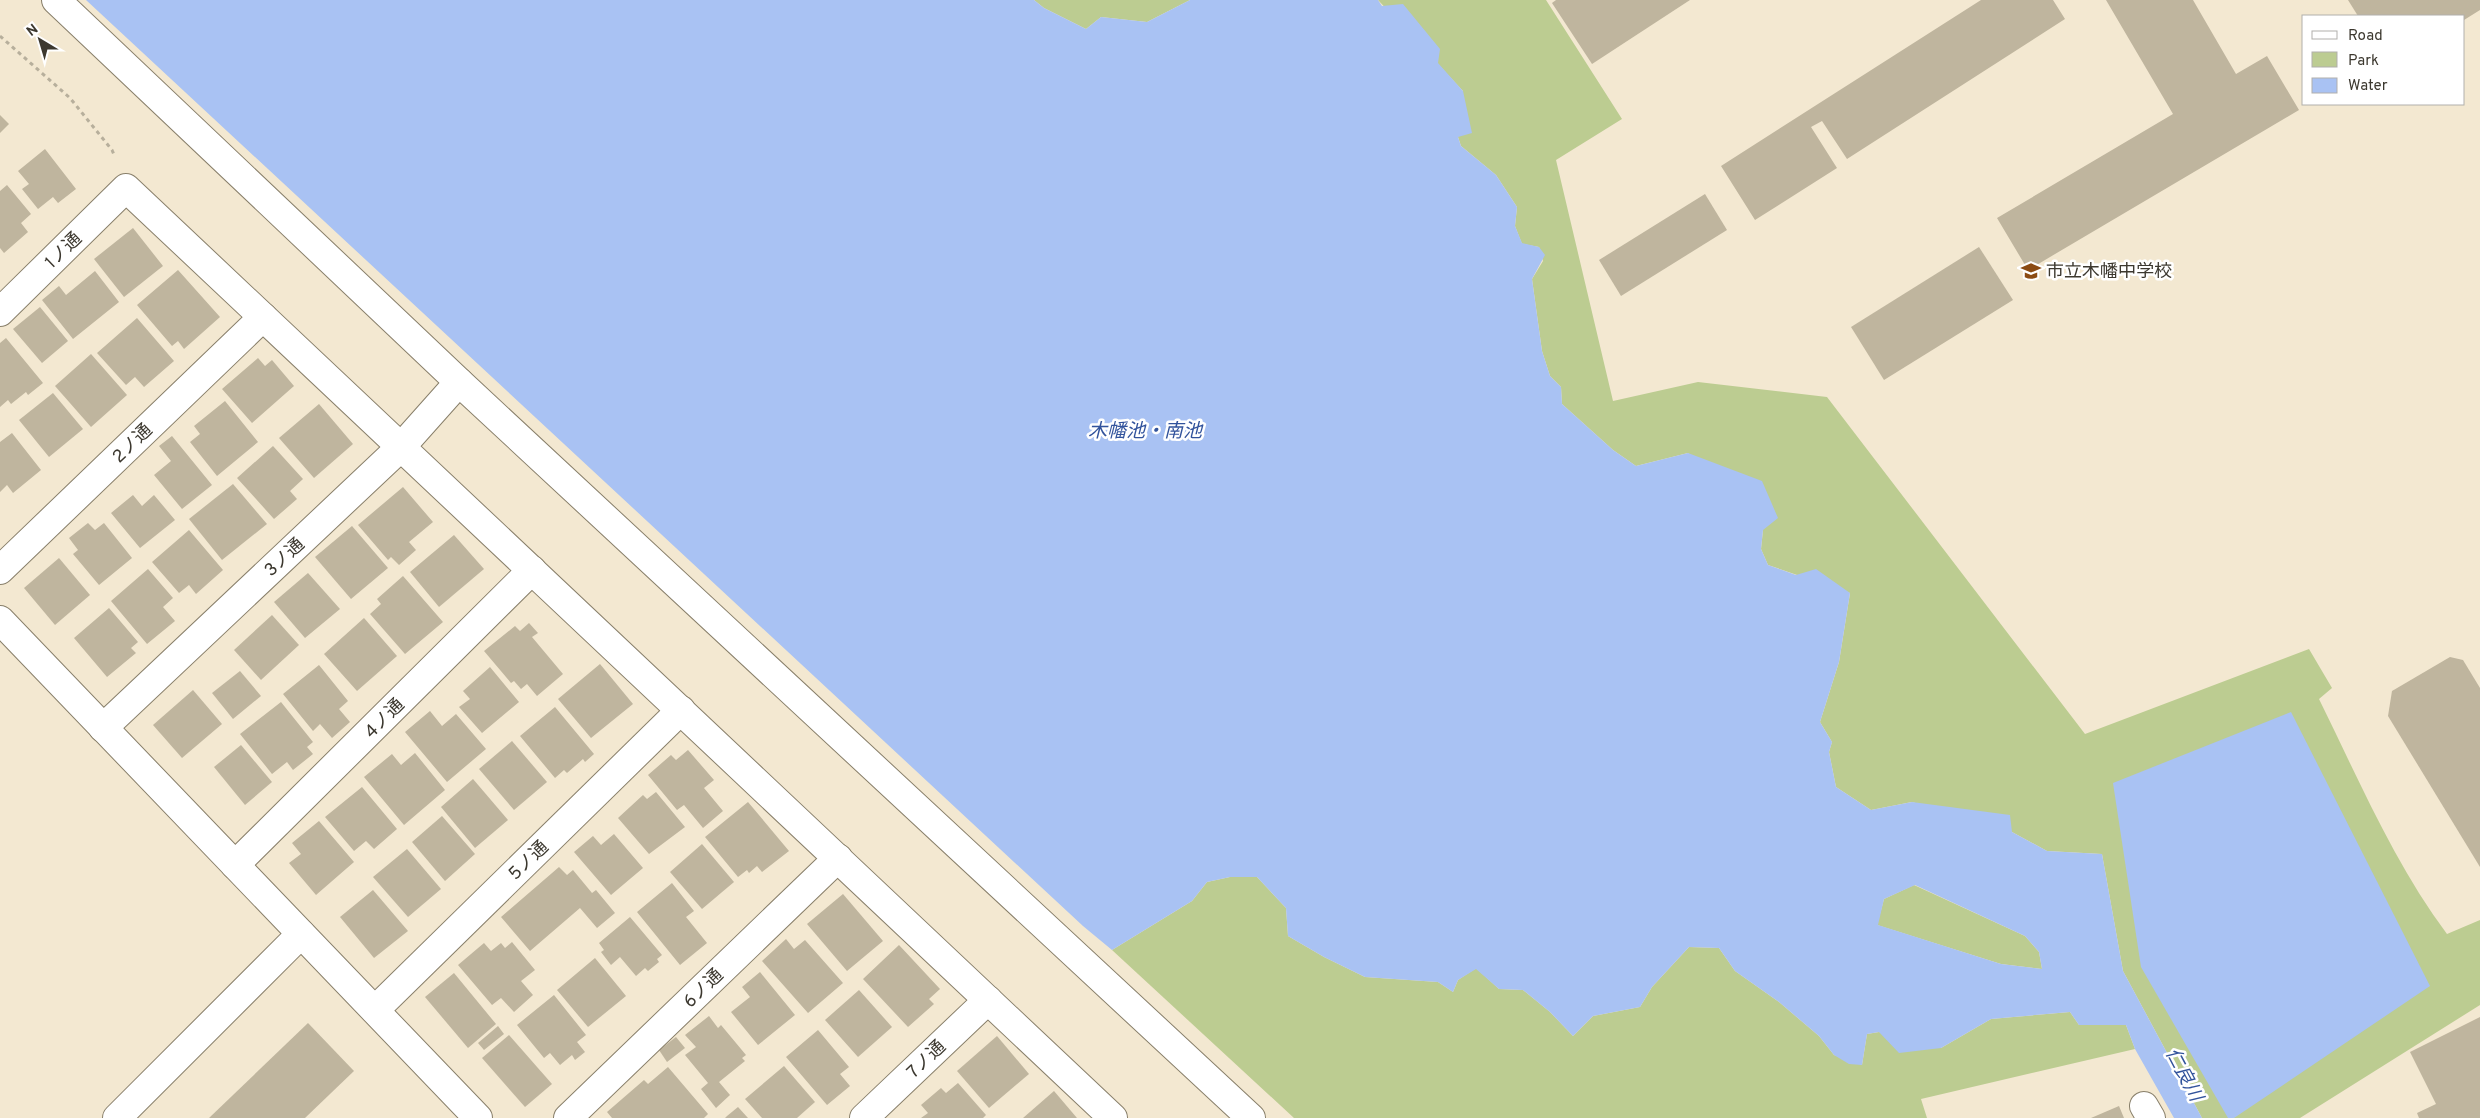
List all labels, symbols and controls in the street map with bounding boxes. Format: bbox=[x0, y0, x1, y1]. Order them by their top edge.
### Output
north arrow bbox=[15, 15, 65, 65]
legend bbox=[2302, 15, 2465, 105]
text: N bbox=[24, 21, 42, 41]
text: Road bbox=[2348, 27, 2383, 46]
text: Park bbox=[2348, 52, 2379, 71]
text: Water bbox=[2348, 77, 2388, 96]
street label: 1ノ通 bbox=[41, 228, 87, 274]
school or university icon: 市立木幡中学校 bbox=[2020, 260, 2042, 282]
place label: 市立木幡中学校 bbox=[2046, 261, 2172, 284]
street label: 2ノ通 bbox=[108, 419, 158, 469]
water label: 木幡池・南池 bbox=[1088, 420, 1204, 444]
street label: 3ノ通 bbox=[260, 534, 310, 582]
street label: 4ノ通 bbox=[360, 694, 410, 744]
street label: 5ノ通 bbox=[504, 836, 554, 886]
street label: 6ノ通 bbox=[679, 965, 729, 1014]
street label: 7ノ通 bbox=[903, 1036, 951, 1084]
water label: 仁良川 bbox=[2159, 1044, 2208, 1107]

